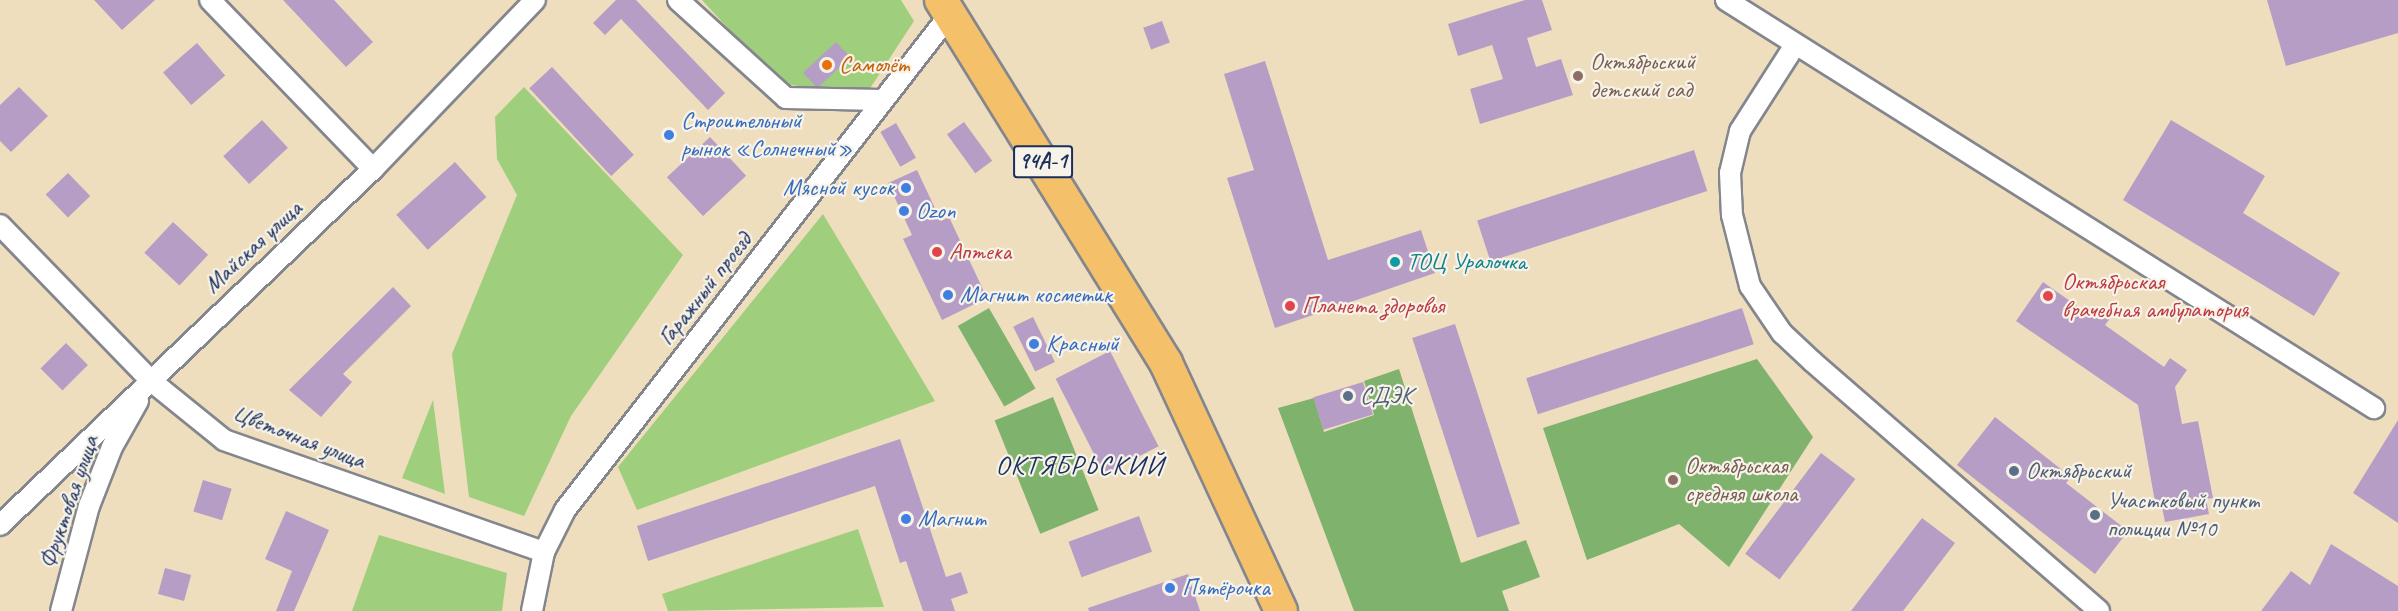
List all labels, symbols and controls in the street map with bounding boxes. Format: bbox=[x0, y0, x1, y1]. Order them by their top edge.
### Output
place label: Октябрьский детский сад bbox=[1590, 48, 1695, 104]
place label: Самолёт bbox=[839, 51, 909, 79]
marker: Самолёт bbox=[820, 58, 834, 72]
marker: Октябрьский детский сад bbox=[1571, 69, 1585, 83]
place label: Строительный рынок «Солнечный» bbox=[681, 107, 853, 163]
marker: Строительный рынок «Солнечный» bbox=[662, 128, 676, 142]
road number: 94А-1 bbox=[1013, 143, 1073, 181]
place label: Мясной кусок bbox=[783, 174, 894, 202]
marker: Мясной кусок bbox=[899, 181, 913, 195]
street label: Майская улица bbox=[197, 194, 309, 300]
place label: Ozon bbox=[916, 197, 955, 225]
marker: Ozon bbox=[897, 204, 911, 218]
street label: Гаражный проезд bbox=[652, 227, 758, 351]
place label: Аптека bbox=[949, 238, 1011, 266]
marker: Аптека bbox=[930, 245, 944, 259]
place label: ТОЦ Уралочка bbox=[1407, 248, 1525, 276]
marker: ТОЦ Уралочка bbox=[1388, 255, 1402, 269]
place label: Октябрьская врачебная амбулатория bbox=[2062, 268, 2250, 324]
place label: Магнит косметик bbox=[960, 281, 1110, 309]
marker: Октябрьская врачебная амбулатория bbox=[2039, 287, 2057, 305]
marker: Магнит косметик bbox=[941, 288, 955, 302]
place label: Планета здоровья bbox=[1302, 292, 1444, 320]
marker: Планета здоровья bbox=[1283, 299, 1297, 313]
place label: Красный bbox=[1046, 330, 1119, 358]
marker: Красный bbox=[1027, 337, 1041, 351]
place label: СДЭК bbox=[1360, 382, 1413, 410]
marker: СДЭК bbox=[1341, 389, 1355, 403]
street label: Цветочная улица bbox=[228, 398, 370, 476]
street label: Фруктовая улица bbox=[32, 431, 106, 573]
district label: ОКТЯБРЬСКИЙ bbox=[996, 450, 1164, 482]
place label: Октябрьская средняя школа bbox=[1685, 452, 1798, 508]
place label: Октябрьский bbox=[2026, 457, 2131, 485]
marker: Октябрьский bbox=[2007, 464, 2021, 478]
marker: Октябрьская средняя школа bbox=[1666, 473, 1680, 487]
place label: Участковый пункт полиции №10 bbox=[2107, 487, 2259, 543]
place label: Магнит bbox=[918, 505, 986, 533]
marker: Участковый пункт полиции №10 bbox=[2088, 508, 2102, 522]
marker: Магнит bbox=[899, 512, 913, 526]
place label: Пятёрочка bbox=[1182, 574, 1270, 602]
marker: Пятёрочка bbox=[1163, 581, 1177, 595]

